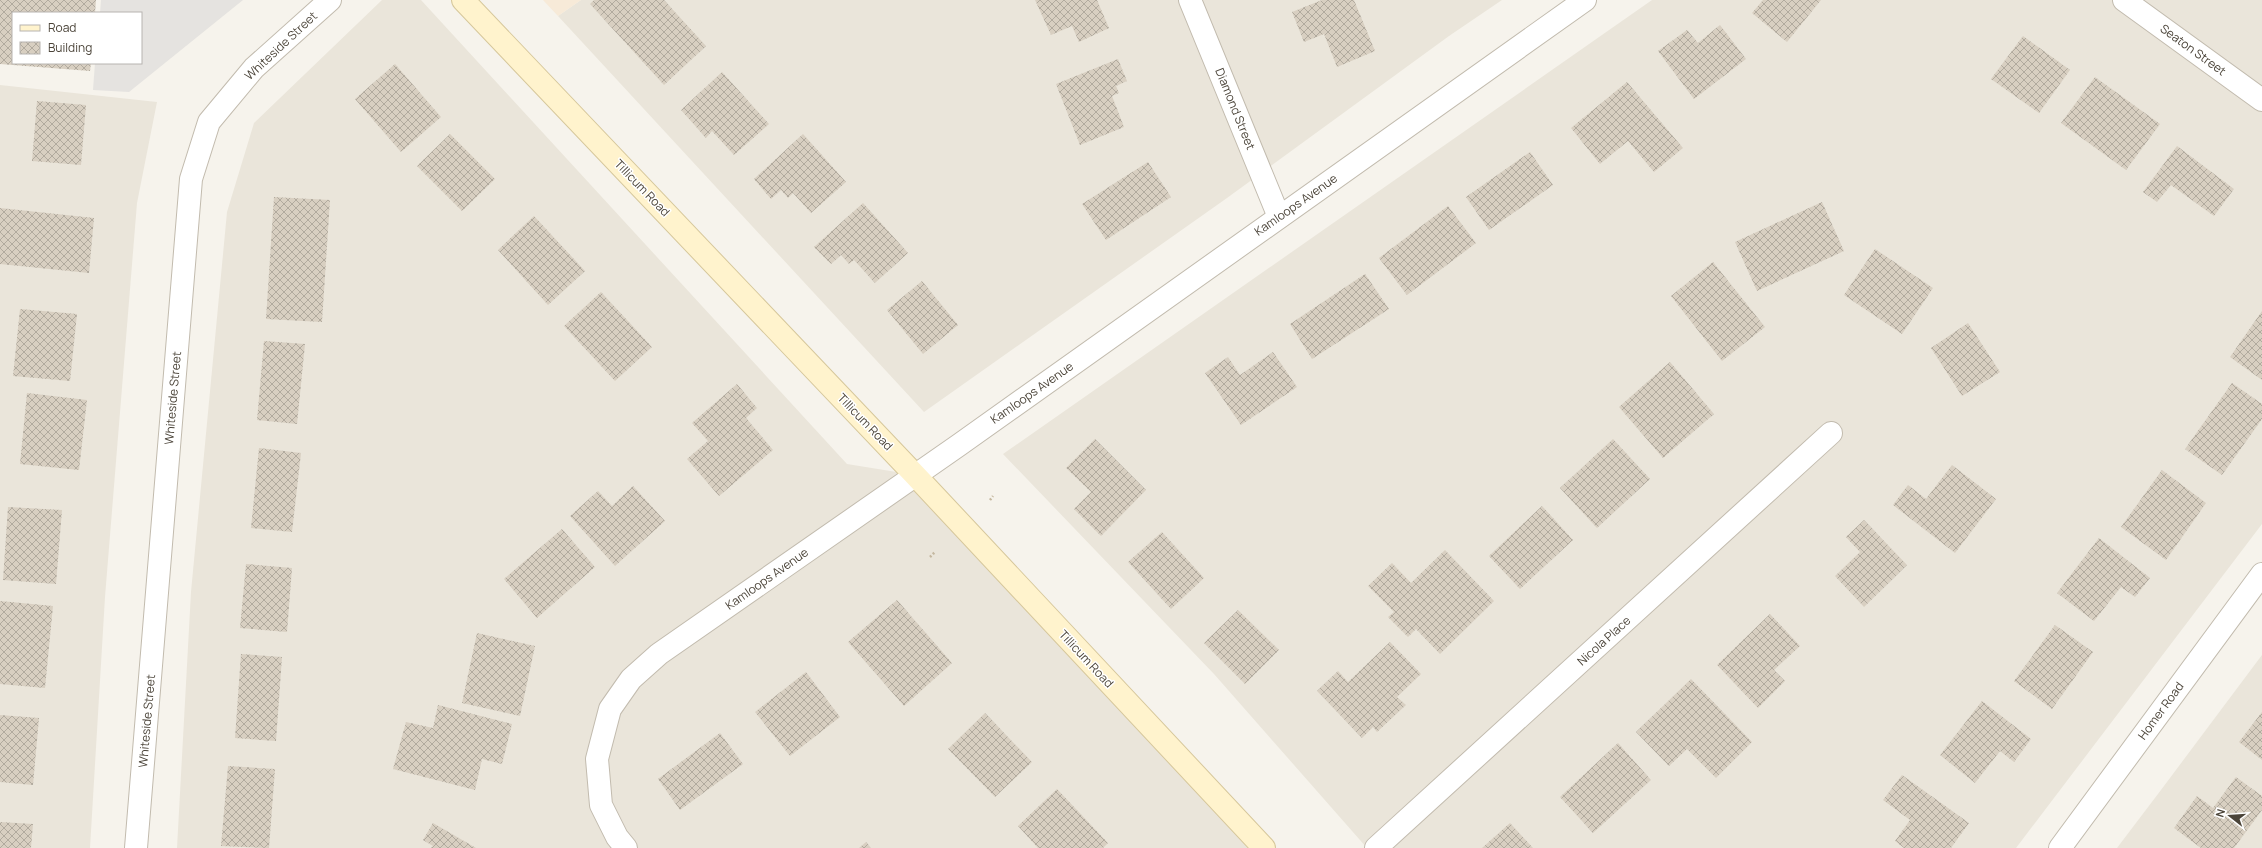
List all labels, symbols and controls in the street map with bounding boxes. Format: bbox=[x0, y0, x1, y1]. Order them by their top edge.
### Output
street label: Whiteside Street bbox=[241, 7, 321, 84]
legend bbox=[12, 12, 142, 64]
text: Road bbox=[48, 19, 76, 36]
street label: Seaton Street bbox=[2157, 20, 2230, 79]
text: Building bbox=[48, 39, 92, 56]
street label: Diamond Street bbox=[1211, 65, 1260, 152]
street label: Tillicum Road bbox=[611, 155, 674, 220]
street label: Kamloops Avenue bbox=[1251, 170, 1341, 240]
street label: Whiteside Street bbox=[160, 350, 185, 445]
street label: Kamloops Avenue bbox=[987, 358, 1077, 428]
street label: Tillicum Road bbox=[834, 389, 897, 454]
street label: Kamloops Avenue bbox=[722, 544, 812, 614]
street label: Nicola Place bbox=[1573, 612, 1634, 669]
street label: Tillicum Road bbox=[1055, 626, 1118, 691]
street label: Whiteside Street bbox=[134, 673, 159, 768]
street label: Homer Road bbox=[2134, 678, 2187, 743]
north arrow bbox=[2210, 796, 2250, 836]
text: N bbox=[2212, 807, 2228, 819]

